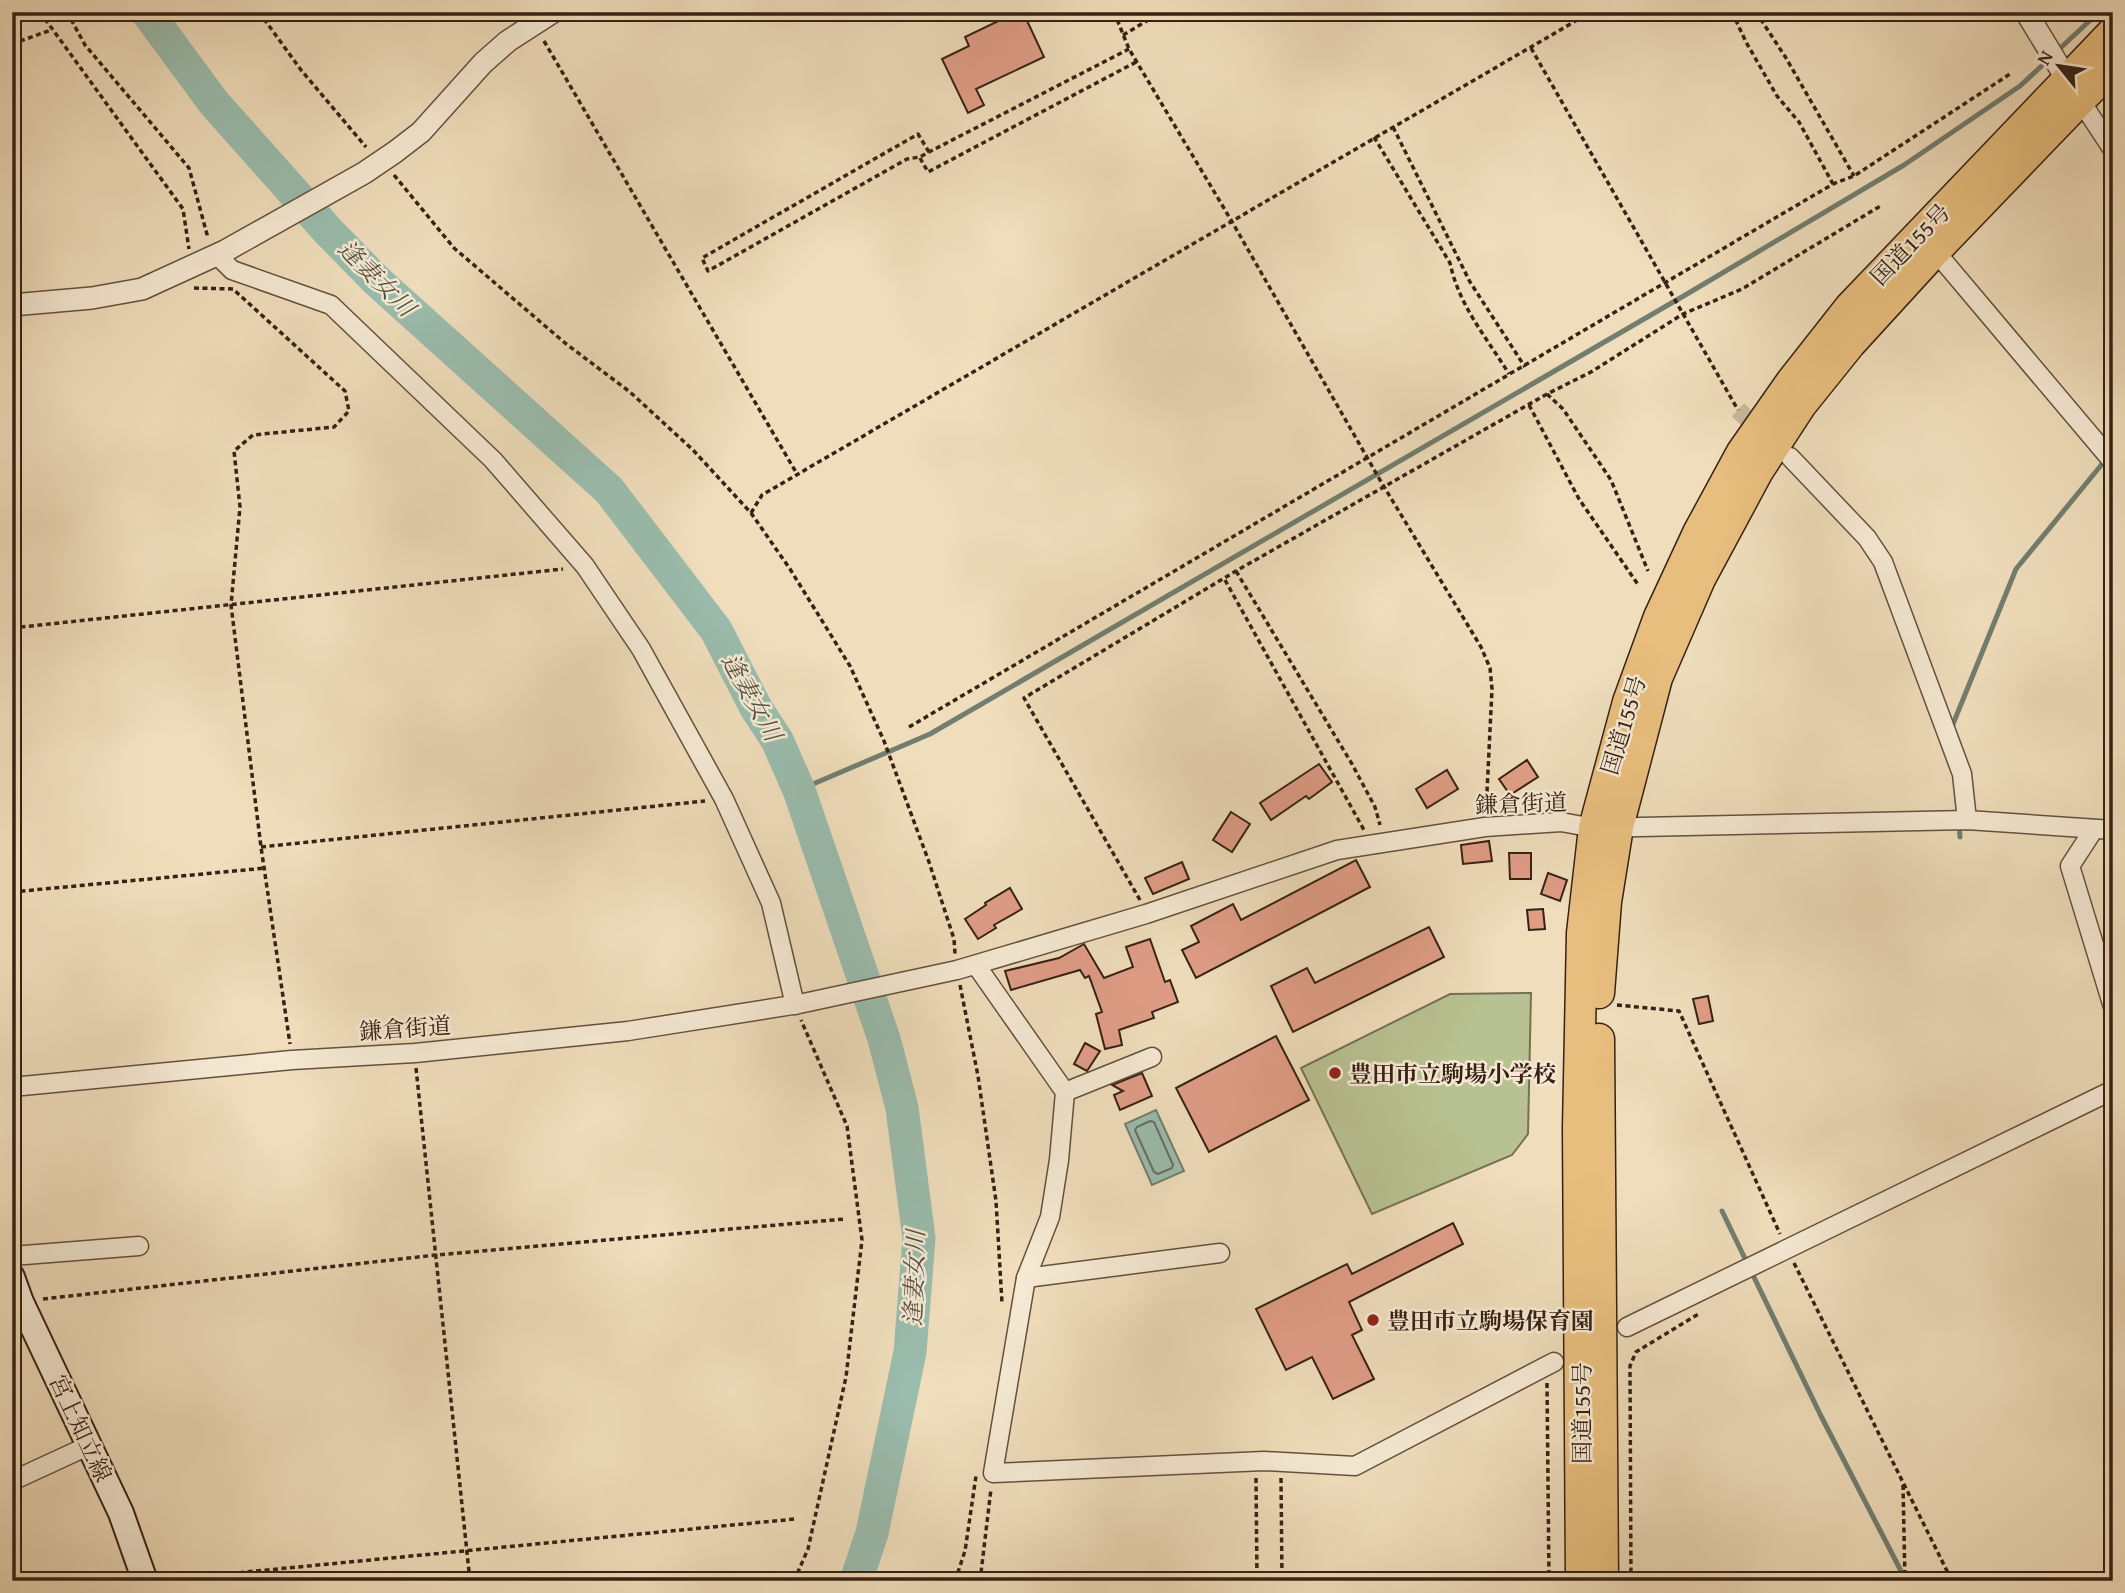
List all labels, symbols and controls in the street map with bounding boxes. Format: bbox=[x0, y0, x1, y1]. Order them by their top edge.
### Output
north arrow bbox=[2024, 32, 2094, 102]
text: N bbox=[2029, 45, 2060, 70]
street label: 国道155号 bbox=[1863, 196, 1957, 292]
water label: 逢妻女川 bbox=[331, 232, 425, 326]
water label: 逢妻女川 bbox=[713, 647, 792, 750]
street label: 国道155号 bbox=[1592, 671, 1654, 779]
street label: 鎌倉街道 bbox=[1474, 785, 1568, 821]
street label: 鎌倉街道 bbox=[358, 1008, 452, 1048]
place label: 豊田市立駒場小学校 bbox=[1349, 1057, 1556, 1090]
marker: 豊田市立駒場小学校 bbox=[1327, 1065, 1343, 1081]
water label: 逢妻女川 bbox=[895, 1226, 933, 1327]
place label: 豊田市立駒場保育園 bbox=[1387, 1304, 1594, 1337]
marker: 豊田市立駒場保育園 bbox=[1365, 1312, 1381, 1328]
street label: 国道155号 bbox=[1565, 1362, 1598, 1464]
street label: 宮上知立線 bbox=[42, 1369, 120, 1487]

